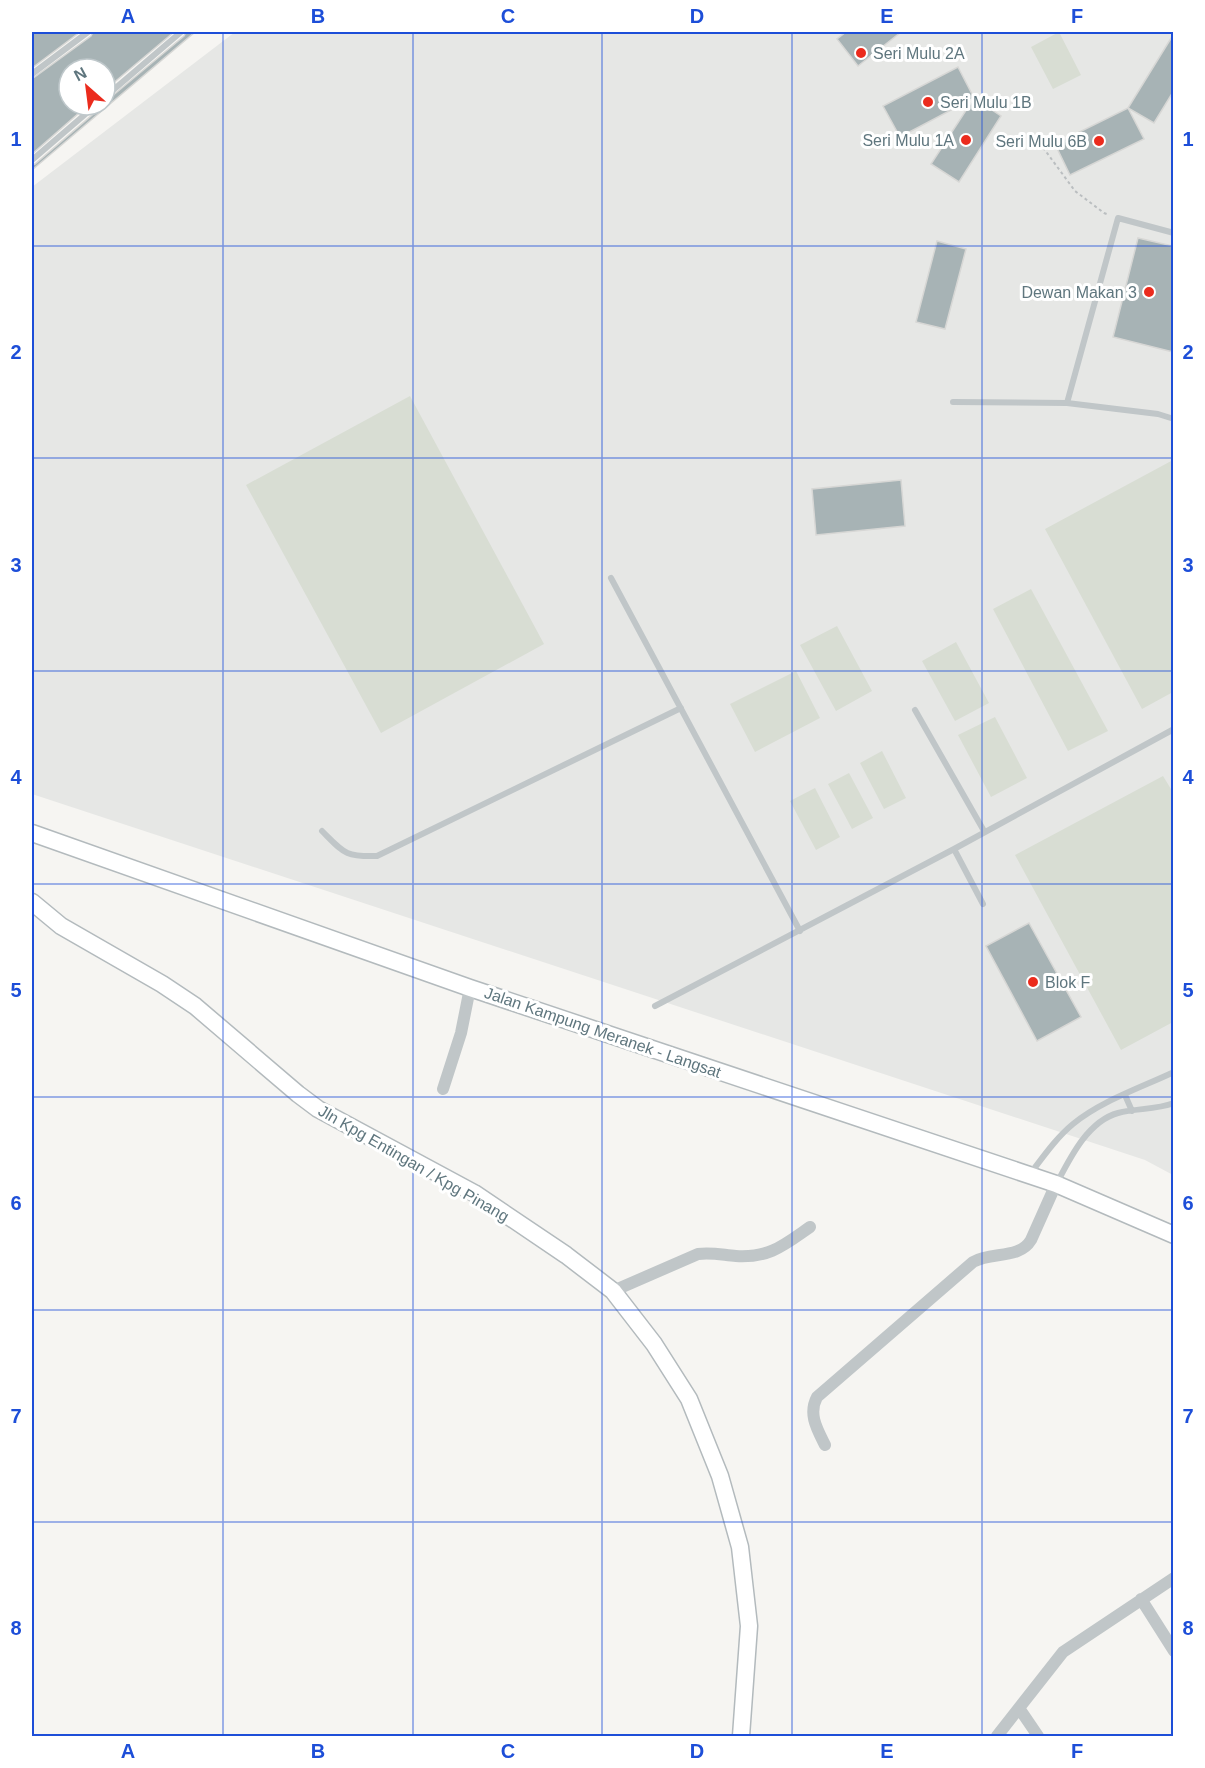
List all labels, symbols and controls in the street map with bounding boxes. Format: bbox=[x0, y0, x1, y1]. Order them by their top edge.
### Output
text: A bbox=[121, 5, 135, 27]
text: B bbox=[311, 5, 325, 27]
text: C bbox=[501, 5, 515, 27]
text: D bbox=[690, 5, 704, 27]
text: E bbox=[880, 5, 894, 27]
text: F bbox=[1071, 5, 1083, 27]
place label: Seri Mulu 2A bbox=[873, 45, 965, 62]
marker: Seri Mulu 2A bbox=[854, 46, 868, 60]
north arrow bbox=[57, 57, 117, 117]
text: N bbox=[71, 64, 89, 84]
place label: Seri Mulu 1B bbox=[940, 94, 1032, 111]
marker: Seri Mulu 1B bbox=[921, 95, 935, 109]
text: 1 bbox=[10, 128, 22, 150]
text: 1 bbox=[1182, 128, 1194, 150]
place label: Seri Mulu 1A bbox=[862, 132, 954, 149]
marker: Seri Mulu 1A bbox=[959, 133, 973, 147]
place label: Seri Mulu 6B bbox=[995, 133, 1087, 150]
marker: Seri Mulu 6B bbox=[1092, 134, 1106, 148]
place label: Dewan Makan 3 bbox=[1021, 284, 1137, 301]
marker: Dewan Makan 3 bbox=[1142, 285, 1156, 299]
text: 2 bbox=[10, 341, 22, 363]
text: 2 bbox=[1182, 341, 1194, 363]
text: 3 bbox=[10, 554, 22, 576]
text: 3 bbox=[1182, 554, 1194, 576]
text: 4 bbox=[10, 766, 22, 788]
text: 4 bbox=[1182, 766, 1194, 788]
place label: Blok F bbox=[1045, 974, 1091, 991]
marker: Blok F bbox=[1026, 975, 1040, 989]
text: 5 bbox=[10, 979, 22, 1001]
text: 5 bbox=[1182, 979, 1194, 1001]
street label: Jalan Kampung Meranek - Langsat bbox=[482, 984, 724, 1081]
street label: Jln Kpg Entingan / Kpg Pinang bbox=[316, 1102, 512, 1225]
text: 6 bbox=[10, 1192, 22, 1214]
text: 6 bbox=[1182, 1192, 1194, 1214]
text: 7 bbox=[10, 1405, 22, 1427]
text: 7 bbox=[1182, 1405, 1194, 1427]
text: 8 bbox=[10, 1617, 22, 1639]
text: 8 bbox=[1182, 1617, 1194, 1639]
text: A bbox=[121, 1740, 135, 1762]
text: B bbox=[311, 1740, 325, 1762]
text: C bbox=[501, 1740, 515, 1762]
text: D bbox=[690, 1740, 704, 1762]
text: E bbox=[880, 1740, 894, 1762]
text: F bbox=[1071, 1740, 1083, 1762]

